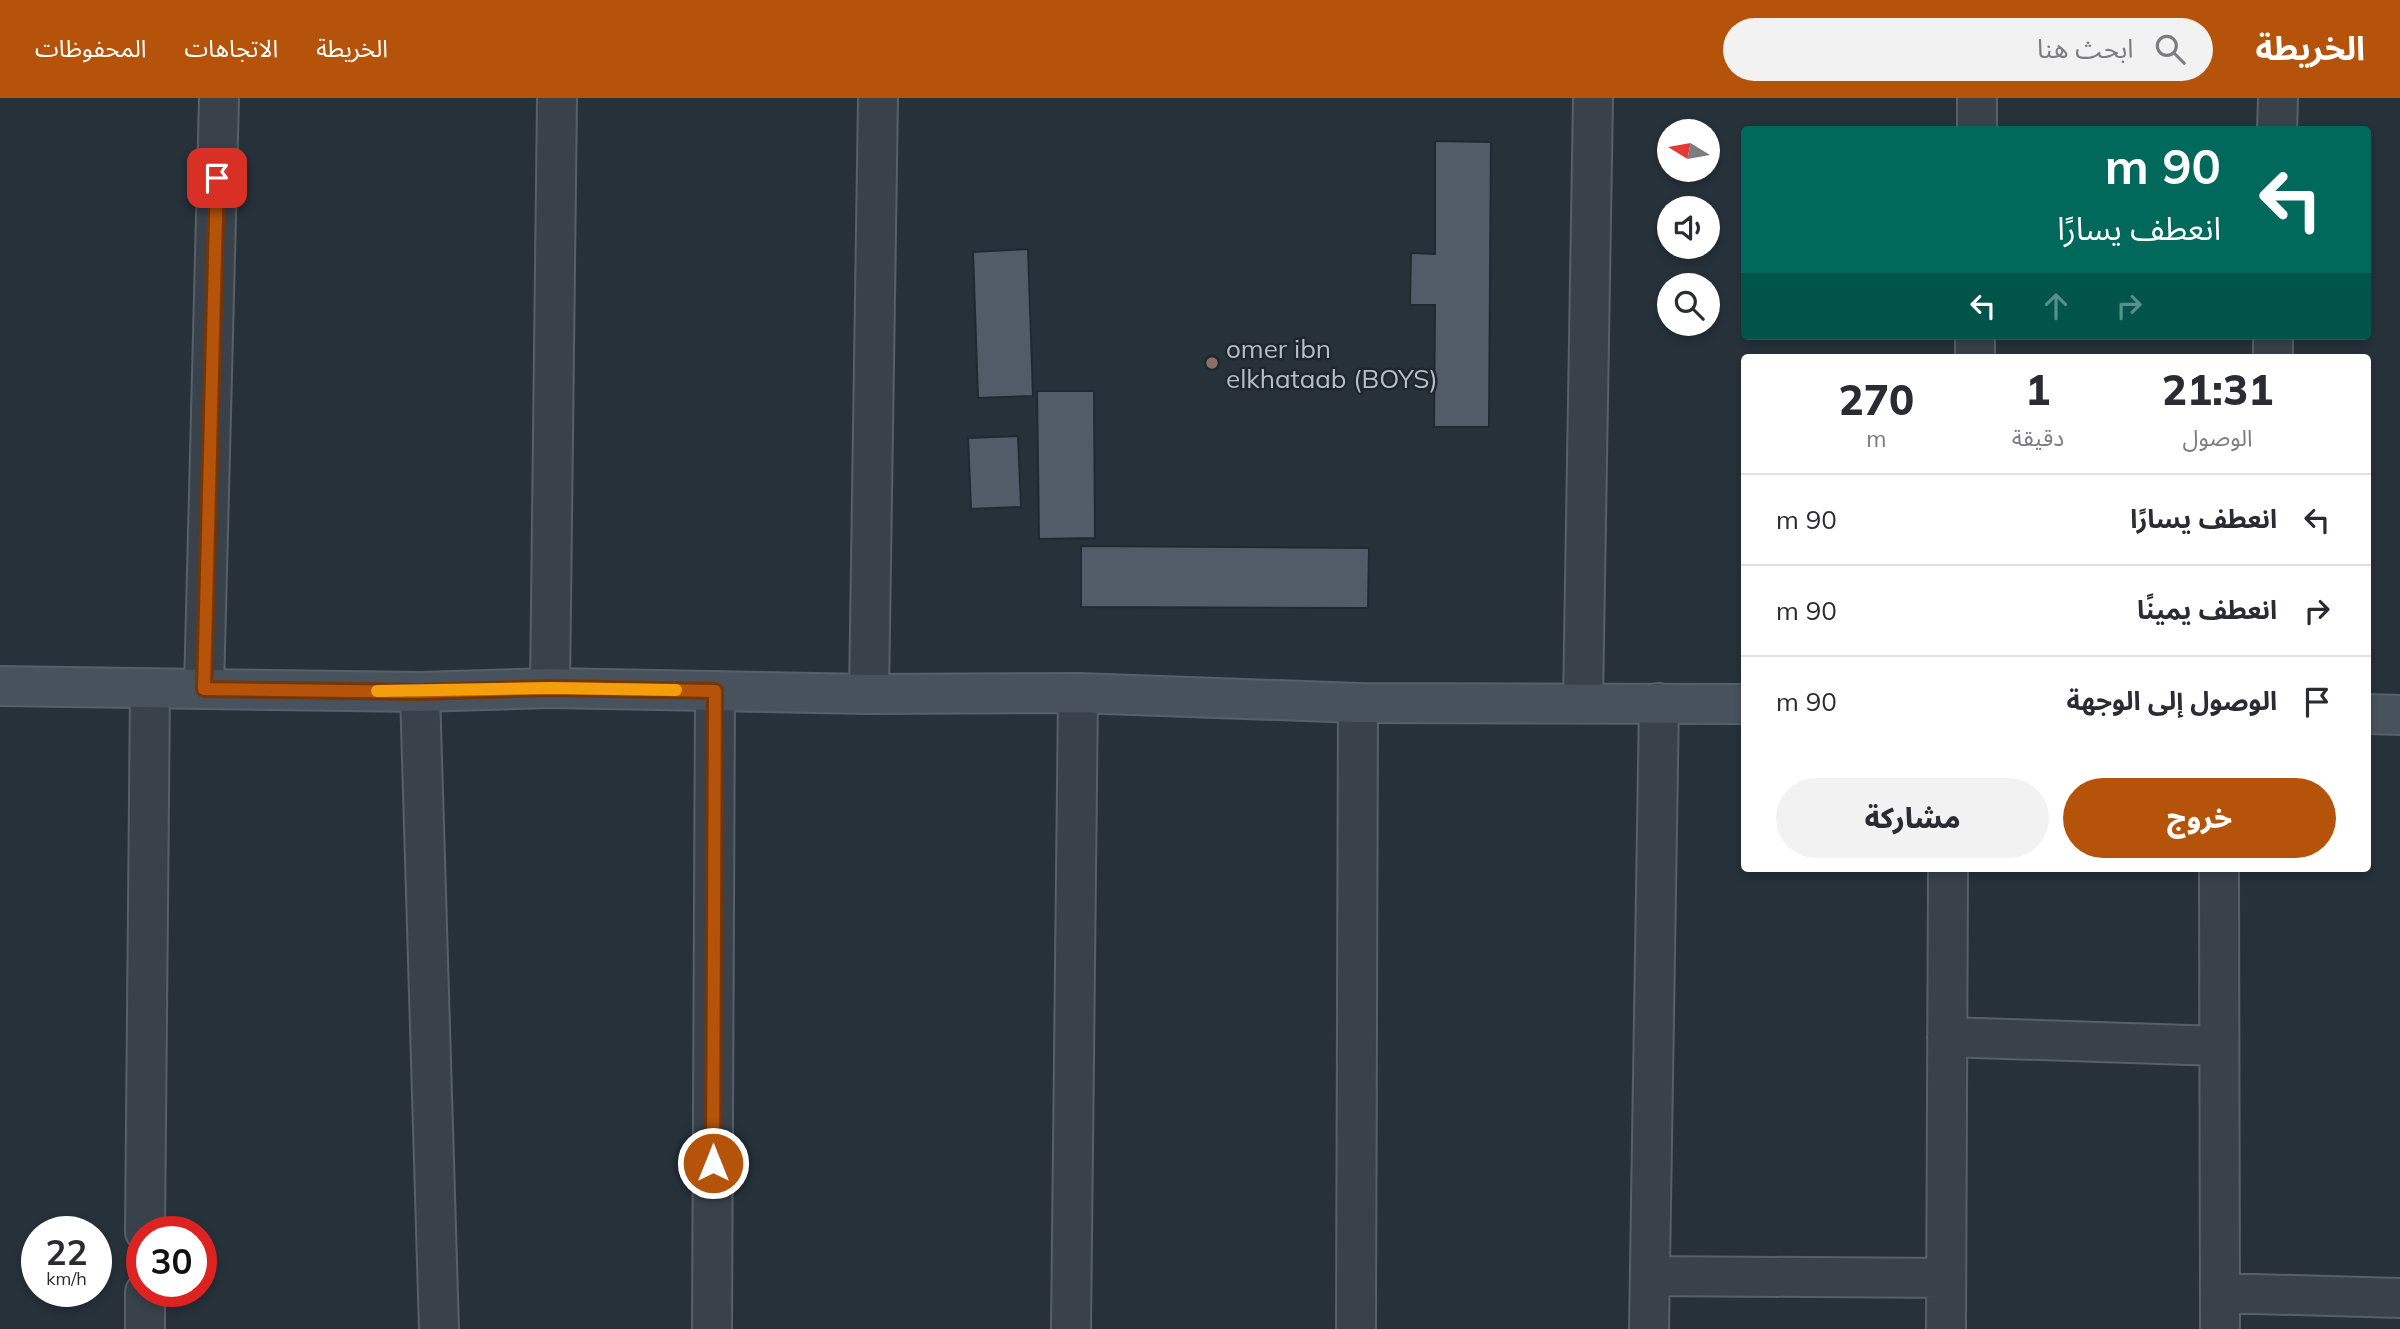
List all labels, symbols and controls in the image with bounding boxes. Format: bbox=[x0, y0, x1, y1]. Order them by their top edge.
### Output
search box bbox=[1723, 18, 2213, 81]
text: الخريطة bbox=[2255, 27, 2365, 68]
icon: search bbox=[2151, 30, 2189, 68]
text: ابحث هنا bbox=[2037, 32, 2133, 65]
text: المحفوظات bbox=[35, 33, 146, 63]
text: الاتجاهات bbox=[184, 33, 278, 63]
text: الخريطة bbox=[316, 33, 388, 63]
north arrow bbox=[1657, 119, 1720, 182]
map controls bbox=[1657, 119, 1720, 336]
text: 90 m bbox=[2105, 135, 2221, 196]
pin bbox=[187, 148, 247, 208]
icon: left bbox=[2245, 154, 2336, 245]
icon: arrive bbox=[198, 159, 236, 197]
button: sound bbox=[1657, 196, 1720, 259]
text: انعطف يسارًا bbox=[2057, 208, 2221, 248]
button: search bbox=[1657, 273, 1720, 336]
icon: left bbox=[1964, 287, 2002, 325]
icon: ahead bbox=[2037, 287, 2075, 325]
icon: right bbox=[2110, 287, 2148, 325]
place label: omer ibn elkhataab (BOYS) bbox=[1226, 332, 1438, 395]
marker: omer ibn elkhataab (BOYS) bbox=[1204, 355, 1220, 371]
text: 1 bbox=[2025, 363, 2051, 416]
text: 21:31 bbox=[2162, 363, 2273, 416]
text: 270 bbox=[1839, 373, 1914, 426]
text: دقيقة bbox=[2012, 423, 2064, 452]
text: الوصول bbox=[2183, 423, 2253, 452]
text: m bbox=[1866, 424, 1886, 453]
icon: left bbox=[2298, 501, 2336, 539]
text: انعطف يسارًا bbox=[2130, 502, 2277, 535]
text: 90 m bbox=[1776, 503, 1837, 536]
icon: right bbox=[2298, 592, 2336, 630]
text: انعطف يمينًا bbox=[2137, 593, 2277, 626]
text: 90 m bbox=[1776, 594, 1837, 627]
icon: arrive bbox=[2298, 683, 2336, 721]
text: الوصول إلى الوجهة bbox=[2066, 684, 2277, 717]
text: 90 m bbox=[1776, 685, 1837, 718]
button: مشاركة bbox=[1776, 778, 2049, 858]
button: خروج bbox=[2063, 778, 2336, 858]
position arrow bbox=[676, 1126, 750, 1200]
speed limit sign: 30 bbox=[126, 1216, 217, 1307]
text: 22 bbox=[45, 1230, 88, 1274]
text: km/h bbox=[46, 1267, 87, 1290]

